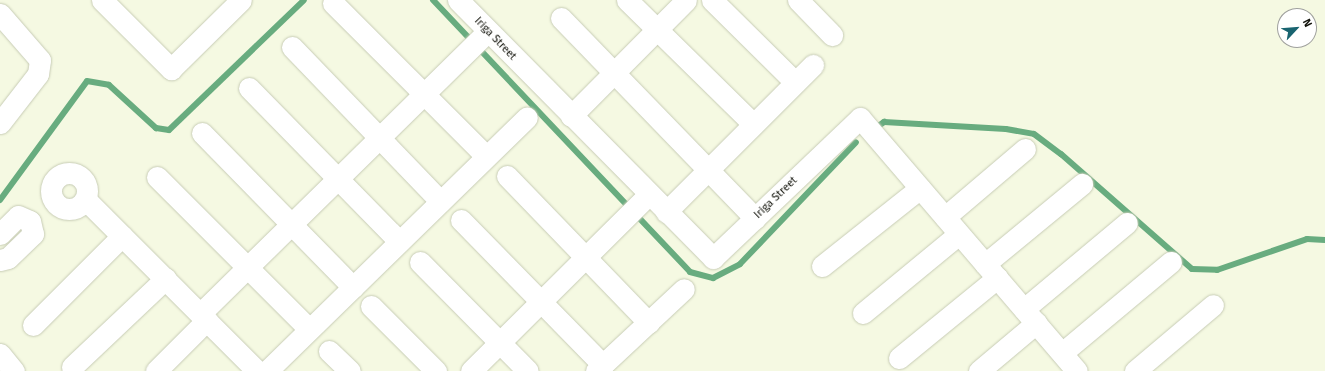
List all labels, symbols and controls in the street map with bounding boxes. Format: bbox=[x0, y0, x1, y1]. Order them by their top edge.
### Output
north arrow bbox=[1277, 8, 1317, 48]
street label: Iriga Street bbox=[471, 15, 519, 63]
text: N bbox=[1300, 17, 1315, 29]
street label: Iriga Street bbox=[752, 174, 800, 222]

